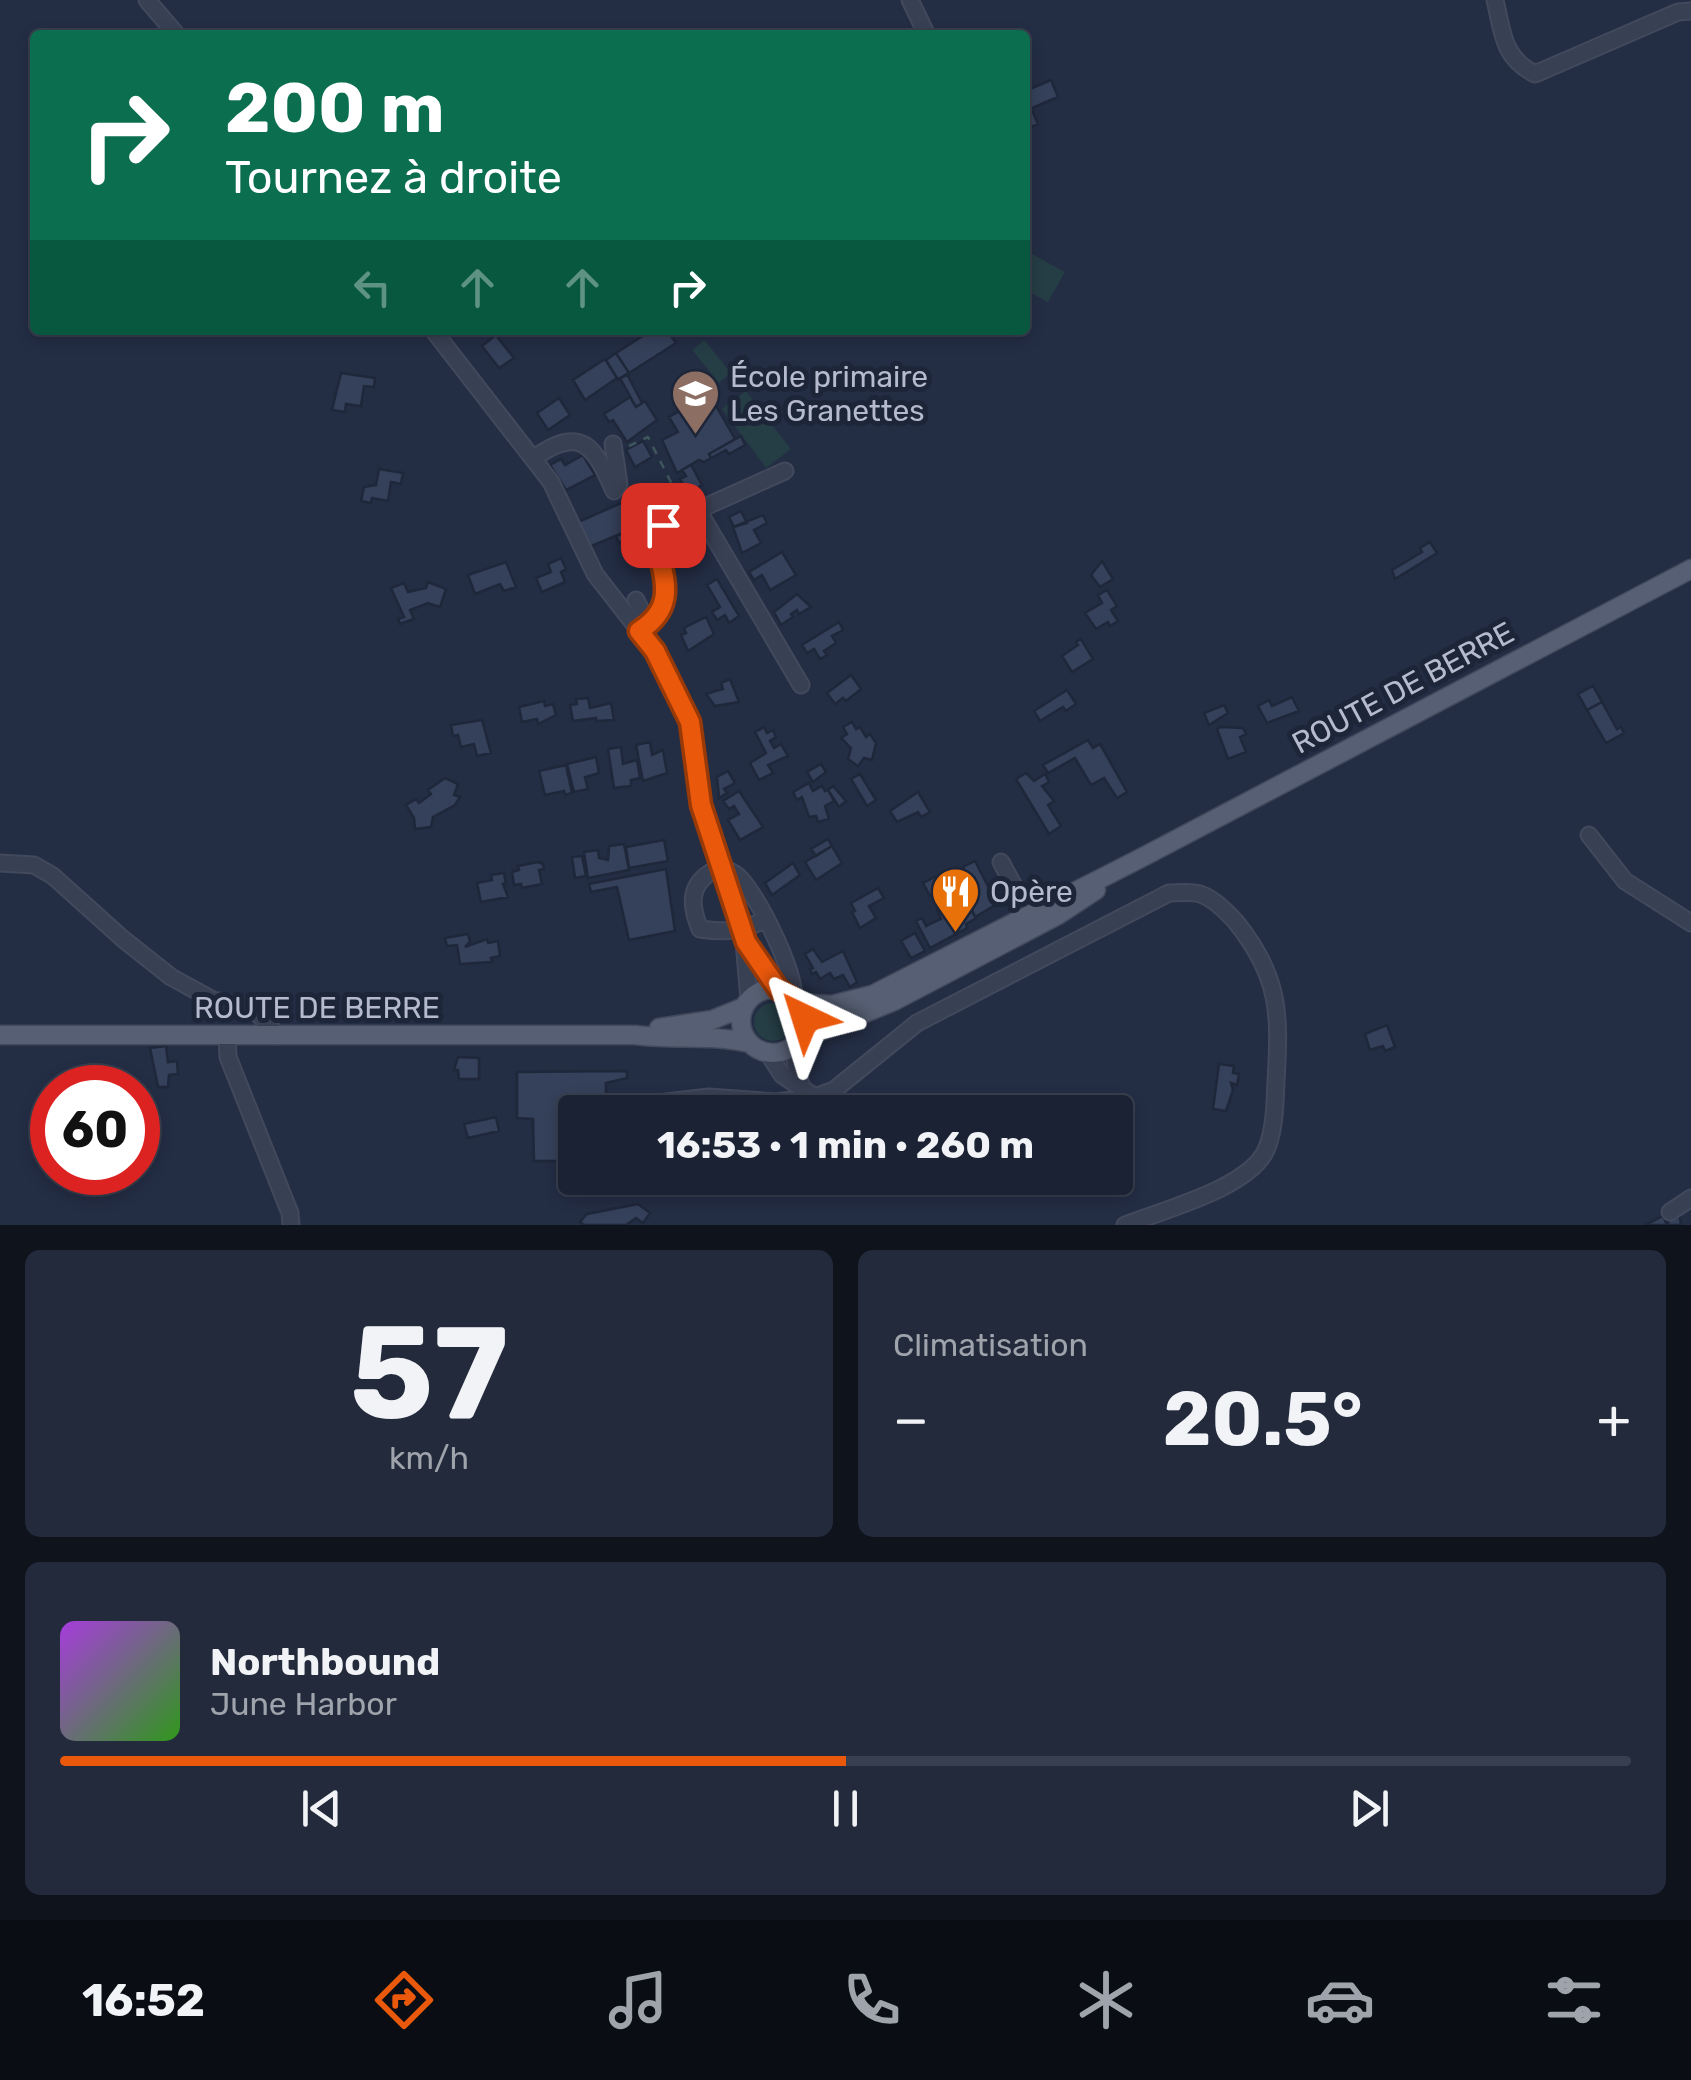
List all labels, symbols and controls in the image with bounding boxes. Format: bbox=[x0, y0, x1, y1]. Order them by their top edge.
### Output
text: 200 m bbox=[225, 67, 445, 150]
icon: right bbox=[60, 70, 190, 200]
text: Tournez à droite bbox=[225, 151, 562, 204]
icon: left bbox=[345, 260, 400, 315]
icon: ahead bbox=[450, 260, 505, 315]
icon: ahead bbox=[555, 260, 610, 315]
icon: right bbox=[660, 260, 715, 315]
place label: École primaire Les Granettes bbox=[730, 359, 928, 429]
school or university icon: École primaire Les Granettes bbox=[669, 368, 721, 436]
pin bbox=[621, 483, 706, 568]
icon: arrive bbox=[636, 498, 691, 553]
street label: ROUTE DE BERRE bbox=[1286, 614, 1520, 762]
restaurant icon: Opère bbox=[929, 866, 981, 934]
place label: Opère bbox=[990, 874, 1073, 910]
position arrow bbox=[753, 966, 857, 1070]
street label: ROUTE DE BERRE bbox=[194, 990, 440, 1026]
speed limit sign: 60 bbox=[30, 1065, 160, 1195]
text: 16:53 · 1 min · 260 m bbox=[657, 1122, 1034, 1168]
text: 57 bbox=[350, 1296, 508, 1451]
text: Climatisation bbox=[893, 1326, 1088, 1364]
text: 20.5° bbox=[1163, 1375, 1363, 1464]
text: − bbox=[893, 1387, 929, 1452]
text: + bbox=[1597, 1387, 1631, 1452]
text: km/h bbox=[389, 1439, 469, 1477]
text: Northbound bbox=[210, 1639, 440, 1685]
text: June Harbor bbox=[210, 1685, 397, 1723]
icon: previous bbox=[294, 1781, 349, 1836]
icon: pause bbox=[818, 1781, 873, 1836]
icon: next bbox=[1342, 1781, 1397, 1836]
icon: directions bbox=[369, 1965, 439, 2035]
icon: music bbox=[603, 1965, 673, 2035]
icon: phone bbox=[837, 1965, 907, 2035]
icon: climate bbox=[1071, 1965, 1141, 2035]
icon: car bbox=[1305, 1965, 1375, 2035]
icon: filters bbox=[1539, 1965, 1609, 2035]
text: 16:52 bbox=[82, 1974, 205, 2027]

